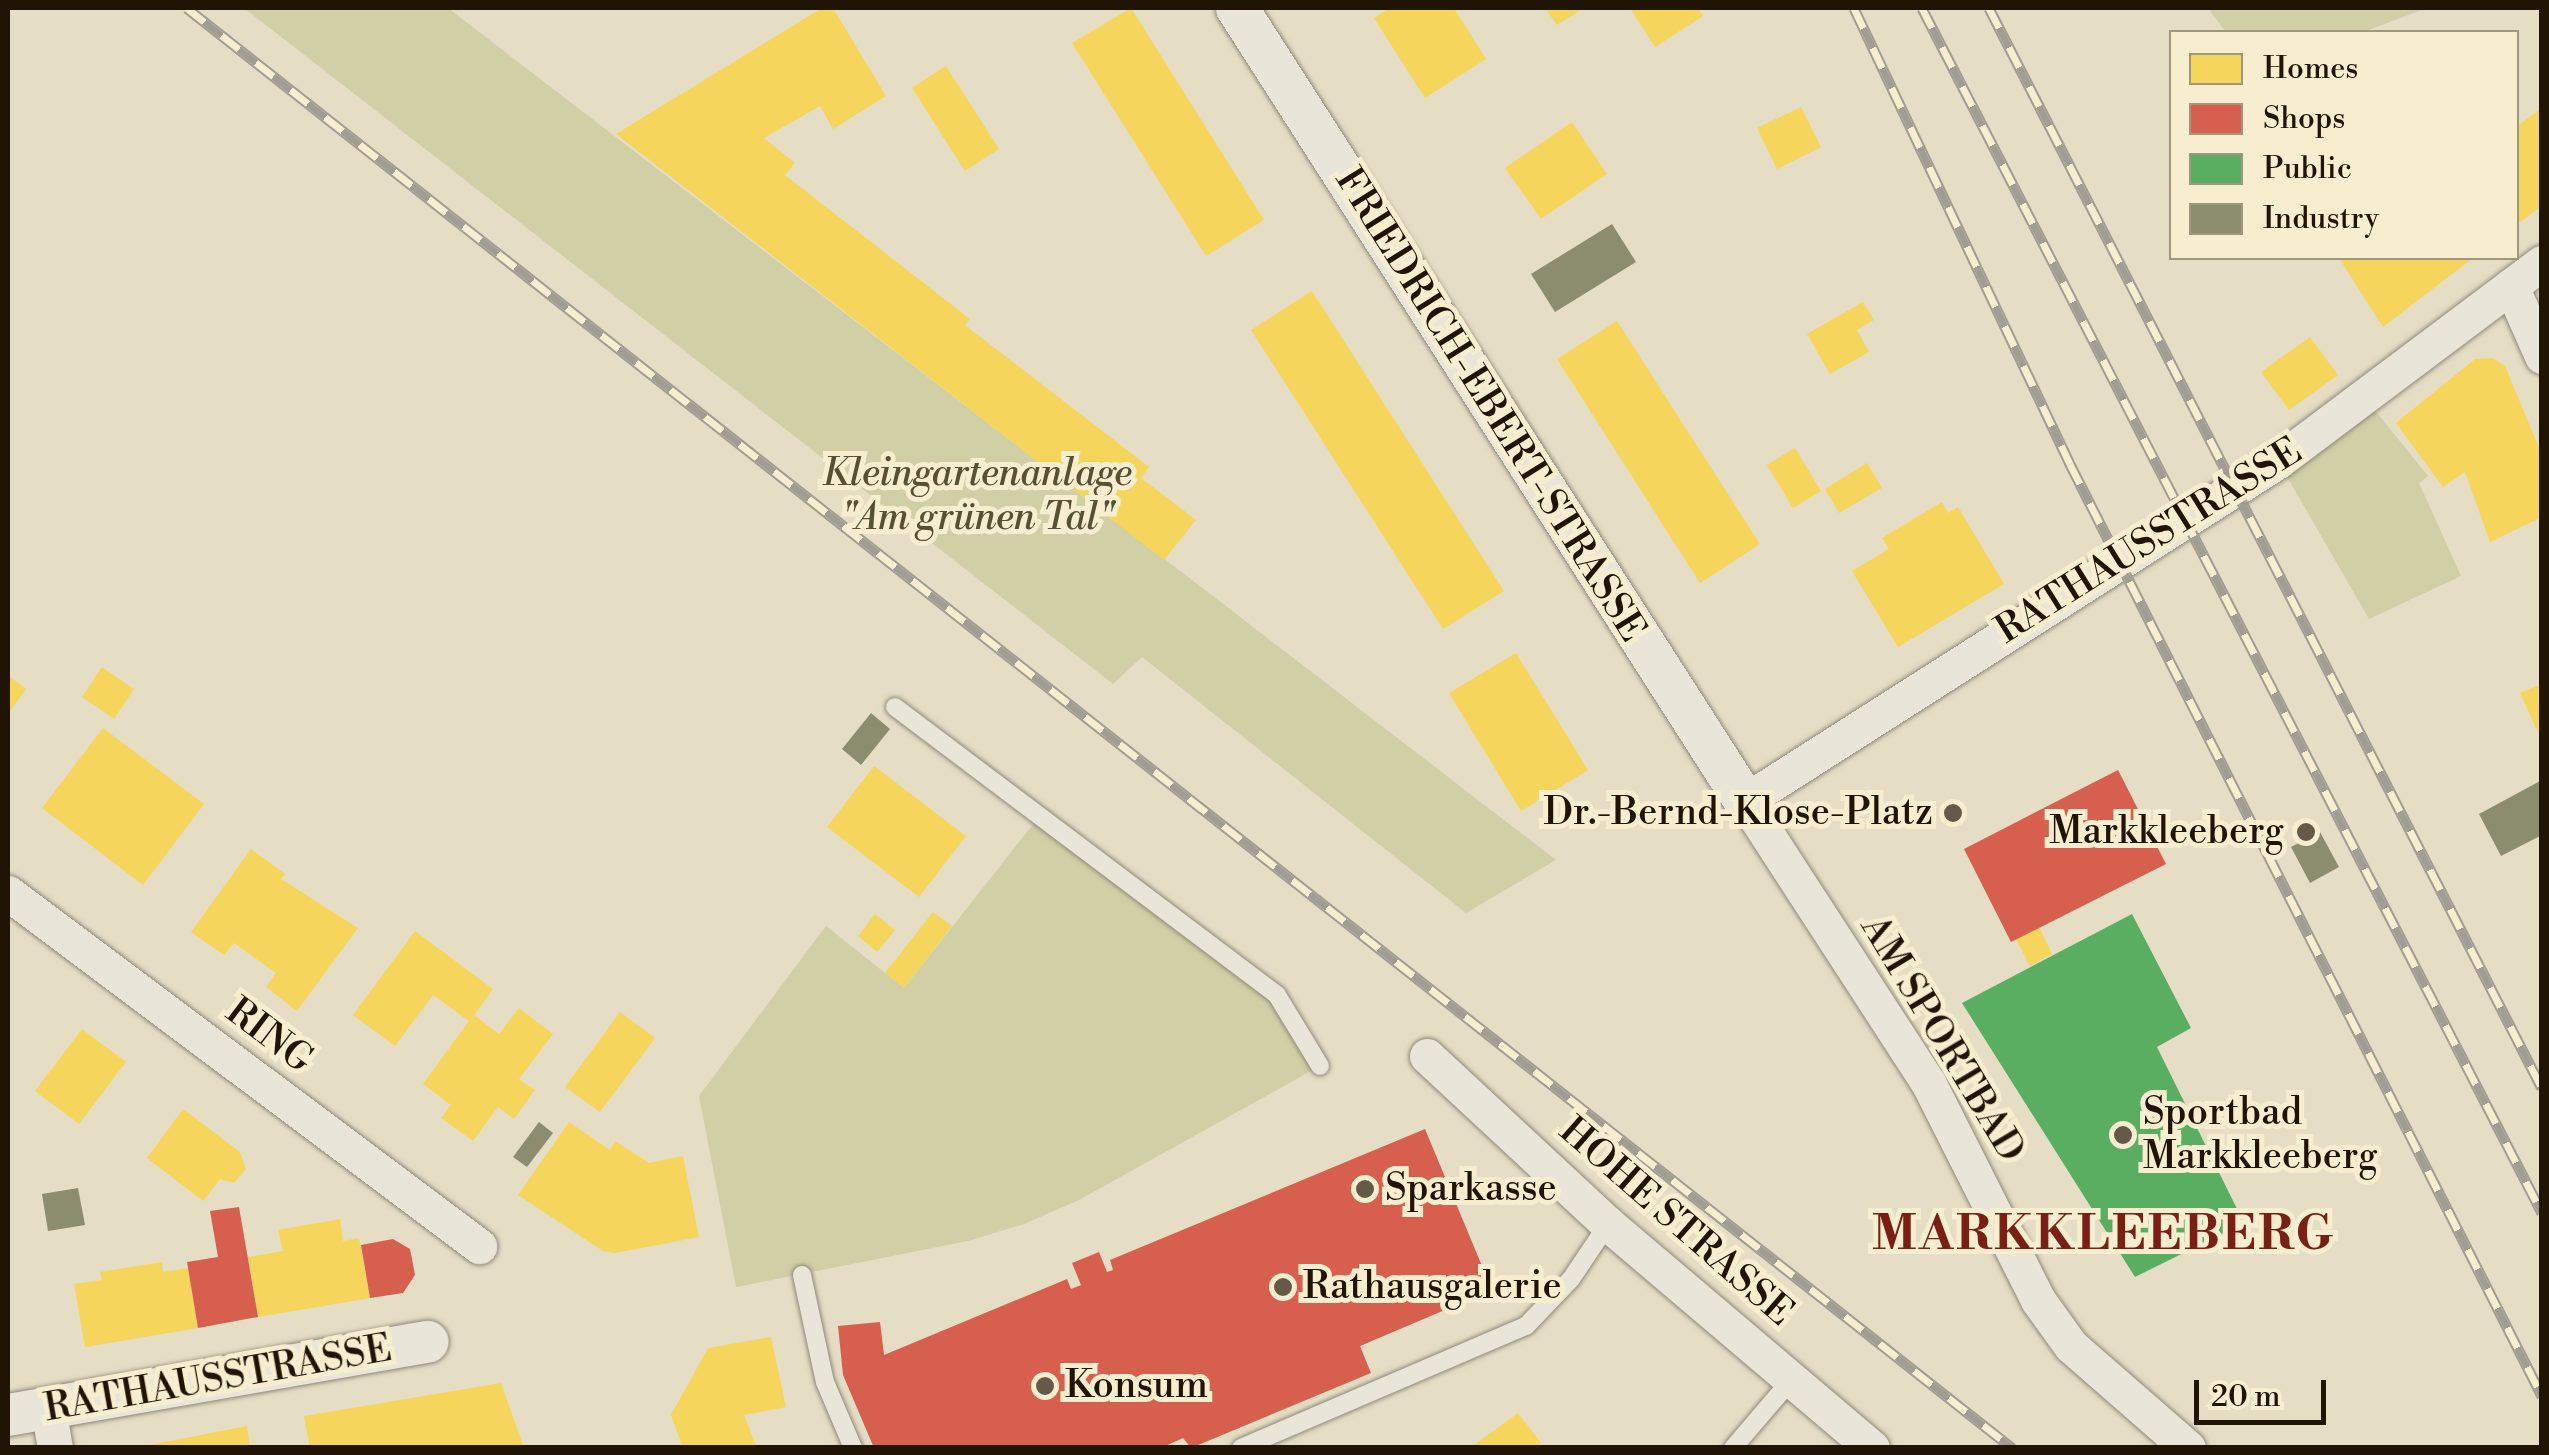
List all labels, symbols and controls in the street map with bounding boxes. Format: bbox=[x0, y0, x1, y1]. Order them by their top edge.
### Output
legend bbox=[2169, 30, 2519, 260]
text: Homes bbox=[2263, 50, 2358, 88]
text: Shops bbox=[2263, 100, 2345, 138]
text: Public bbox=[2263, 150, 2352, 188]
street label: FRIEDRICH-EBERT-STRASSE bbox=[1325, 160, 1655, 650]
text: Industry bbox=[2263, 200, 2379, 238]
street label: RATHAUSSTRASSE bbox=[1988, 428, 2310, 654]
park label: Kleingartenanlage "Am grünen Tal" bbox=[822, 451, 1132, 540]
place label: Dr.-Bernd-Klose-Platz bbox=[1544, 790, 1933, 836]
marker: Dr.-Bernd-Klose-Platz bbox=[1942, 802, 1964, 824]
place label: Markkleeberg bbox=[2049, 809, 2284, 855]
marker: Markkleeberg bbox=[2293, 819, 2319, 845]
street label: AM SPORTBAD bbox=[1851, 908, 2033, 1170]
street label: RING bbox=[217, 989, 321, 1083]
place label: Sportbad Markkleeberg bbox=[2143, 1090, 2378, 1180]
street label: HOHE STRASSE bbox=[1550, 1108, 1802, 1336]
marker: Sportbad Markkleeberg bbox=[2112, 1124, 2134, 1146]
place label: Sparkasse bbox=[1385, 1166, 1557, 1212]
marker: Sparkasse bbox=[1354, 1178, 1376, 1200]
district label: MARKKLEEBERG bbox=[1872, 1207, 2336, 1265]
place label: Rathausgalerie bbox=[1303, 1264, 1562, 1310]
marker: Rathausgalerie bbox=[1272, 1276, 1294, 1298]
street label: RATHAUSSTRASSE bbox=[41, 1326, 395, 1432]
scale bar bbox=[2199, 1360, 2332, 1422]
place label: Konsum bbox=[1065, 1363, 1208, 1409]
marker: Konsum bbox=[1034, 1375, 1056, 1397]
text: 20 m bbox=[2211, 1378, 2280, 1416]

